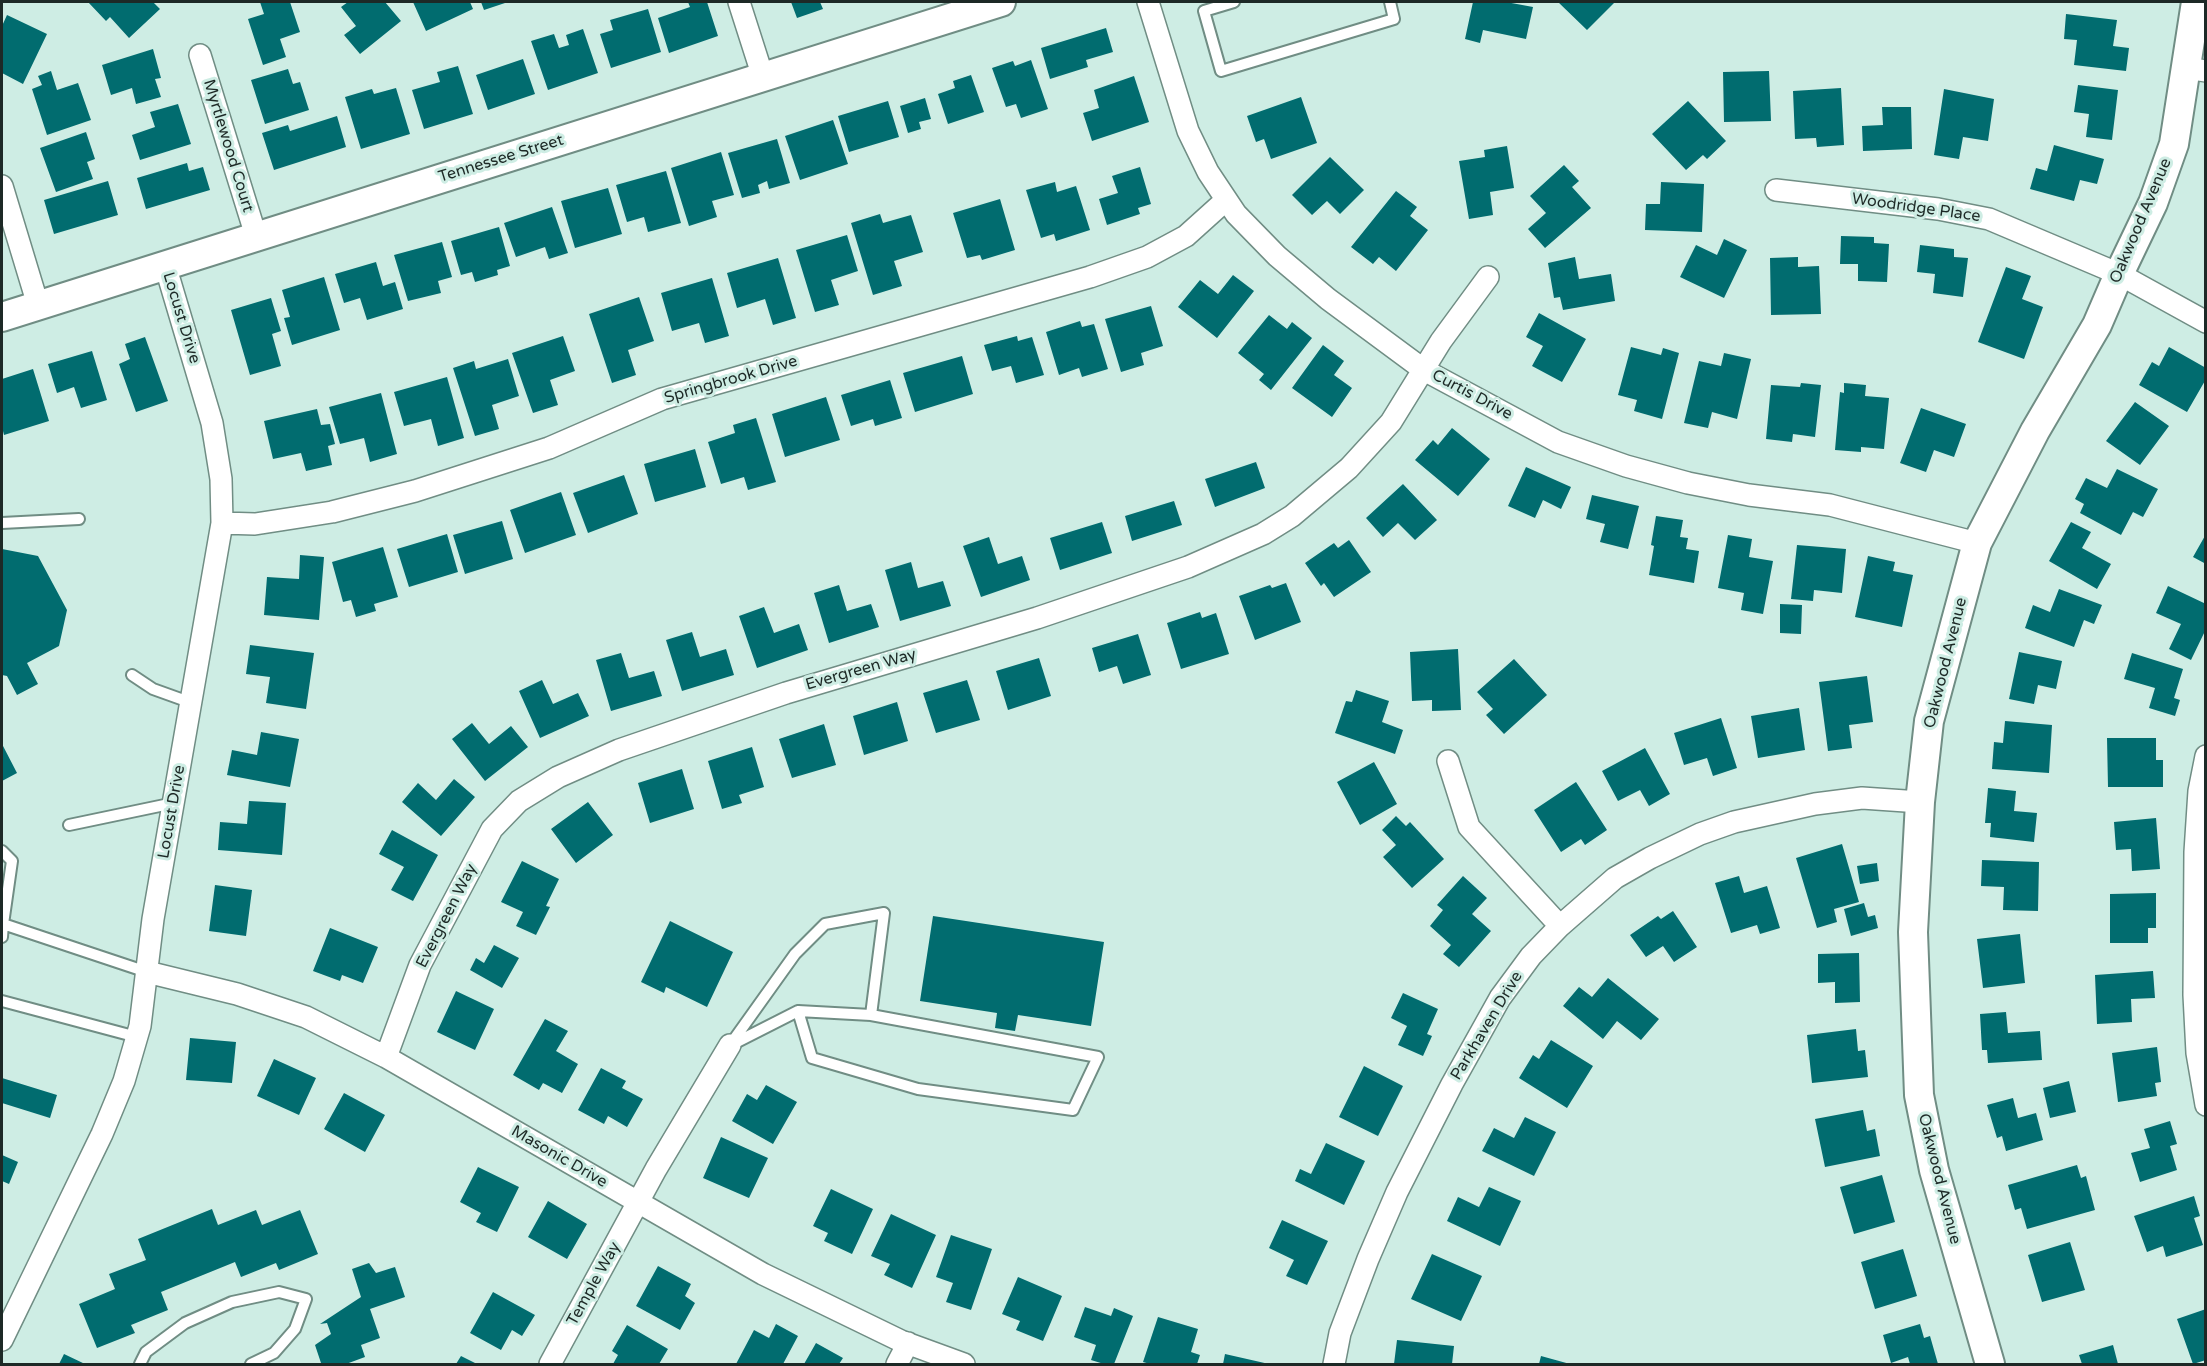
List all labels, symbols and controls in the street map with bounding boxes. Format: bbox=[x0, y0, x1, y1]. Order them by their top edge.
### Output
street label: Myrtlewood Court bbox=[199, 77, 257, 215]
street label: Tennessee Street bbox=[436, 131, 566, 187]
street label: Oakwood Avenue bbox=[2106, 156, 2176, 286]
street label: Woodridge Place bbox=[1850, 189, 1982, 227]
street label: Locust Drive bbox=[158, 270, 204, 366]
street label: Springbrook Drive bbox=[662, 352, 800, 408]
street label: Curtis Drive bbox=[1429, 366, 1515, 424]
street label: Oakwood Avenue bbox=[1920, 596, 1972, 730]
street label: Evergreen Way bbox=[803, 645, 919, 695]
street label: Locust Drive bbox=[154, 764, 190, 860]
street label: Evergreen Way bbox=[413, 861, 481, 971]
street label: Parkhaven Drive bbox=[1447, 968, 1527, 1084]
street label: Oakwood Avenue bbox=[1913, 1112, 1965, 1246]
street label: Masonic Drive bbox=[508, 1122, 610, 1192]
street label: Temple Way bbox=[563, 1239, 625, 1329]

